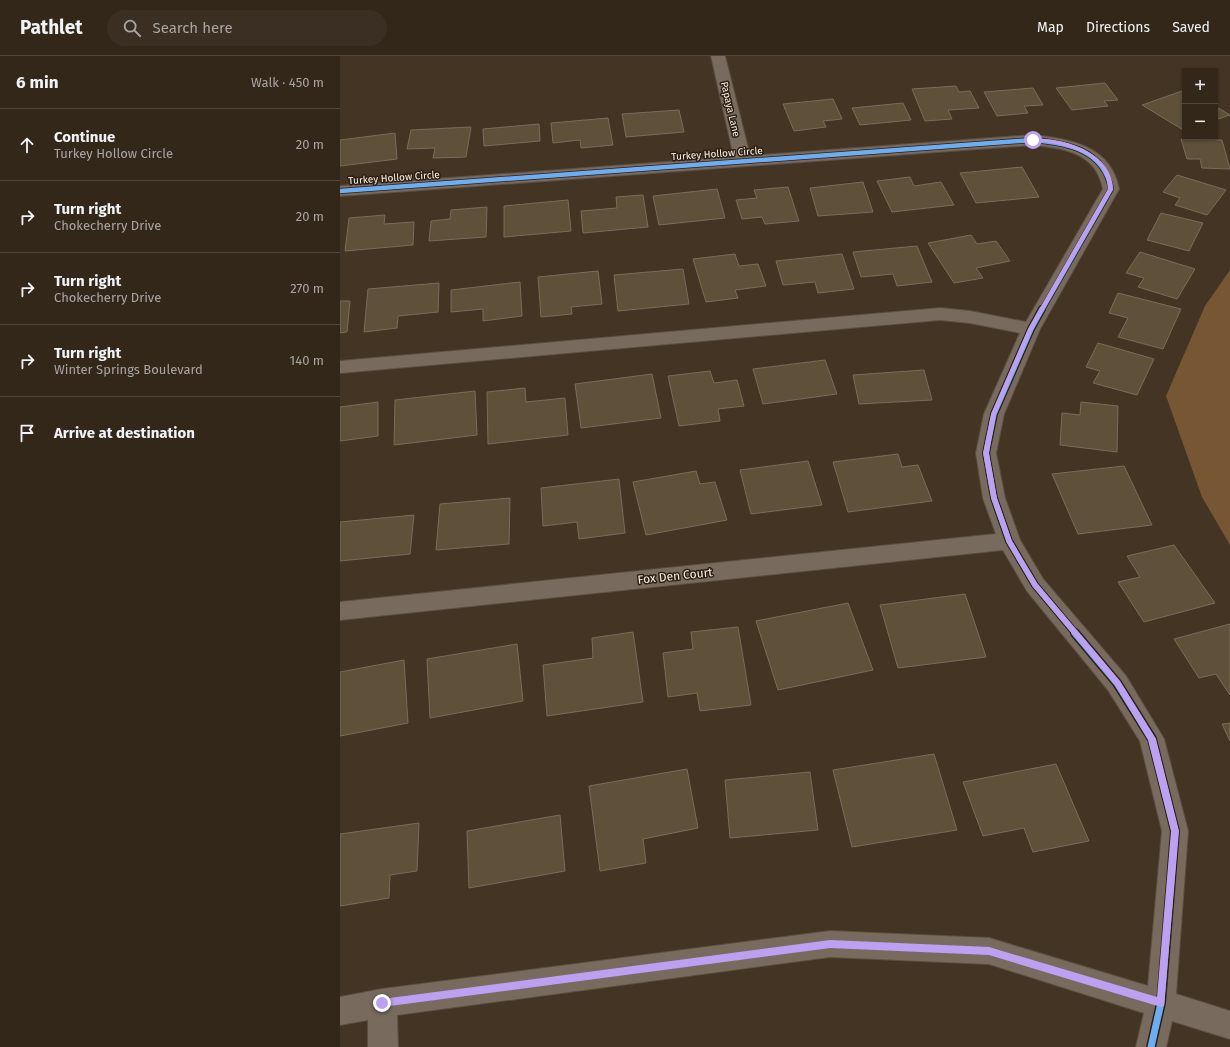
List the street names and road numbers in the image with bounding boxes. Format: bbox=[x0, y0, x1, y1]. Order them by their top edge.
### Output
street label: Papaya Lane bbox=[718, 80, 742, 138]
street label: Turkey Hollow Circle bbox=[671, 145, 763, 163]
street label: Turkey Hollow Circle bbox=[348, 169, 440, 187]
street label: Fox Den Court bbox=[637, 565, 714, 587]

